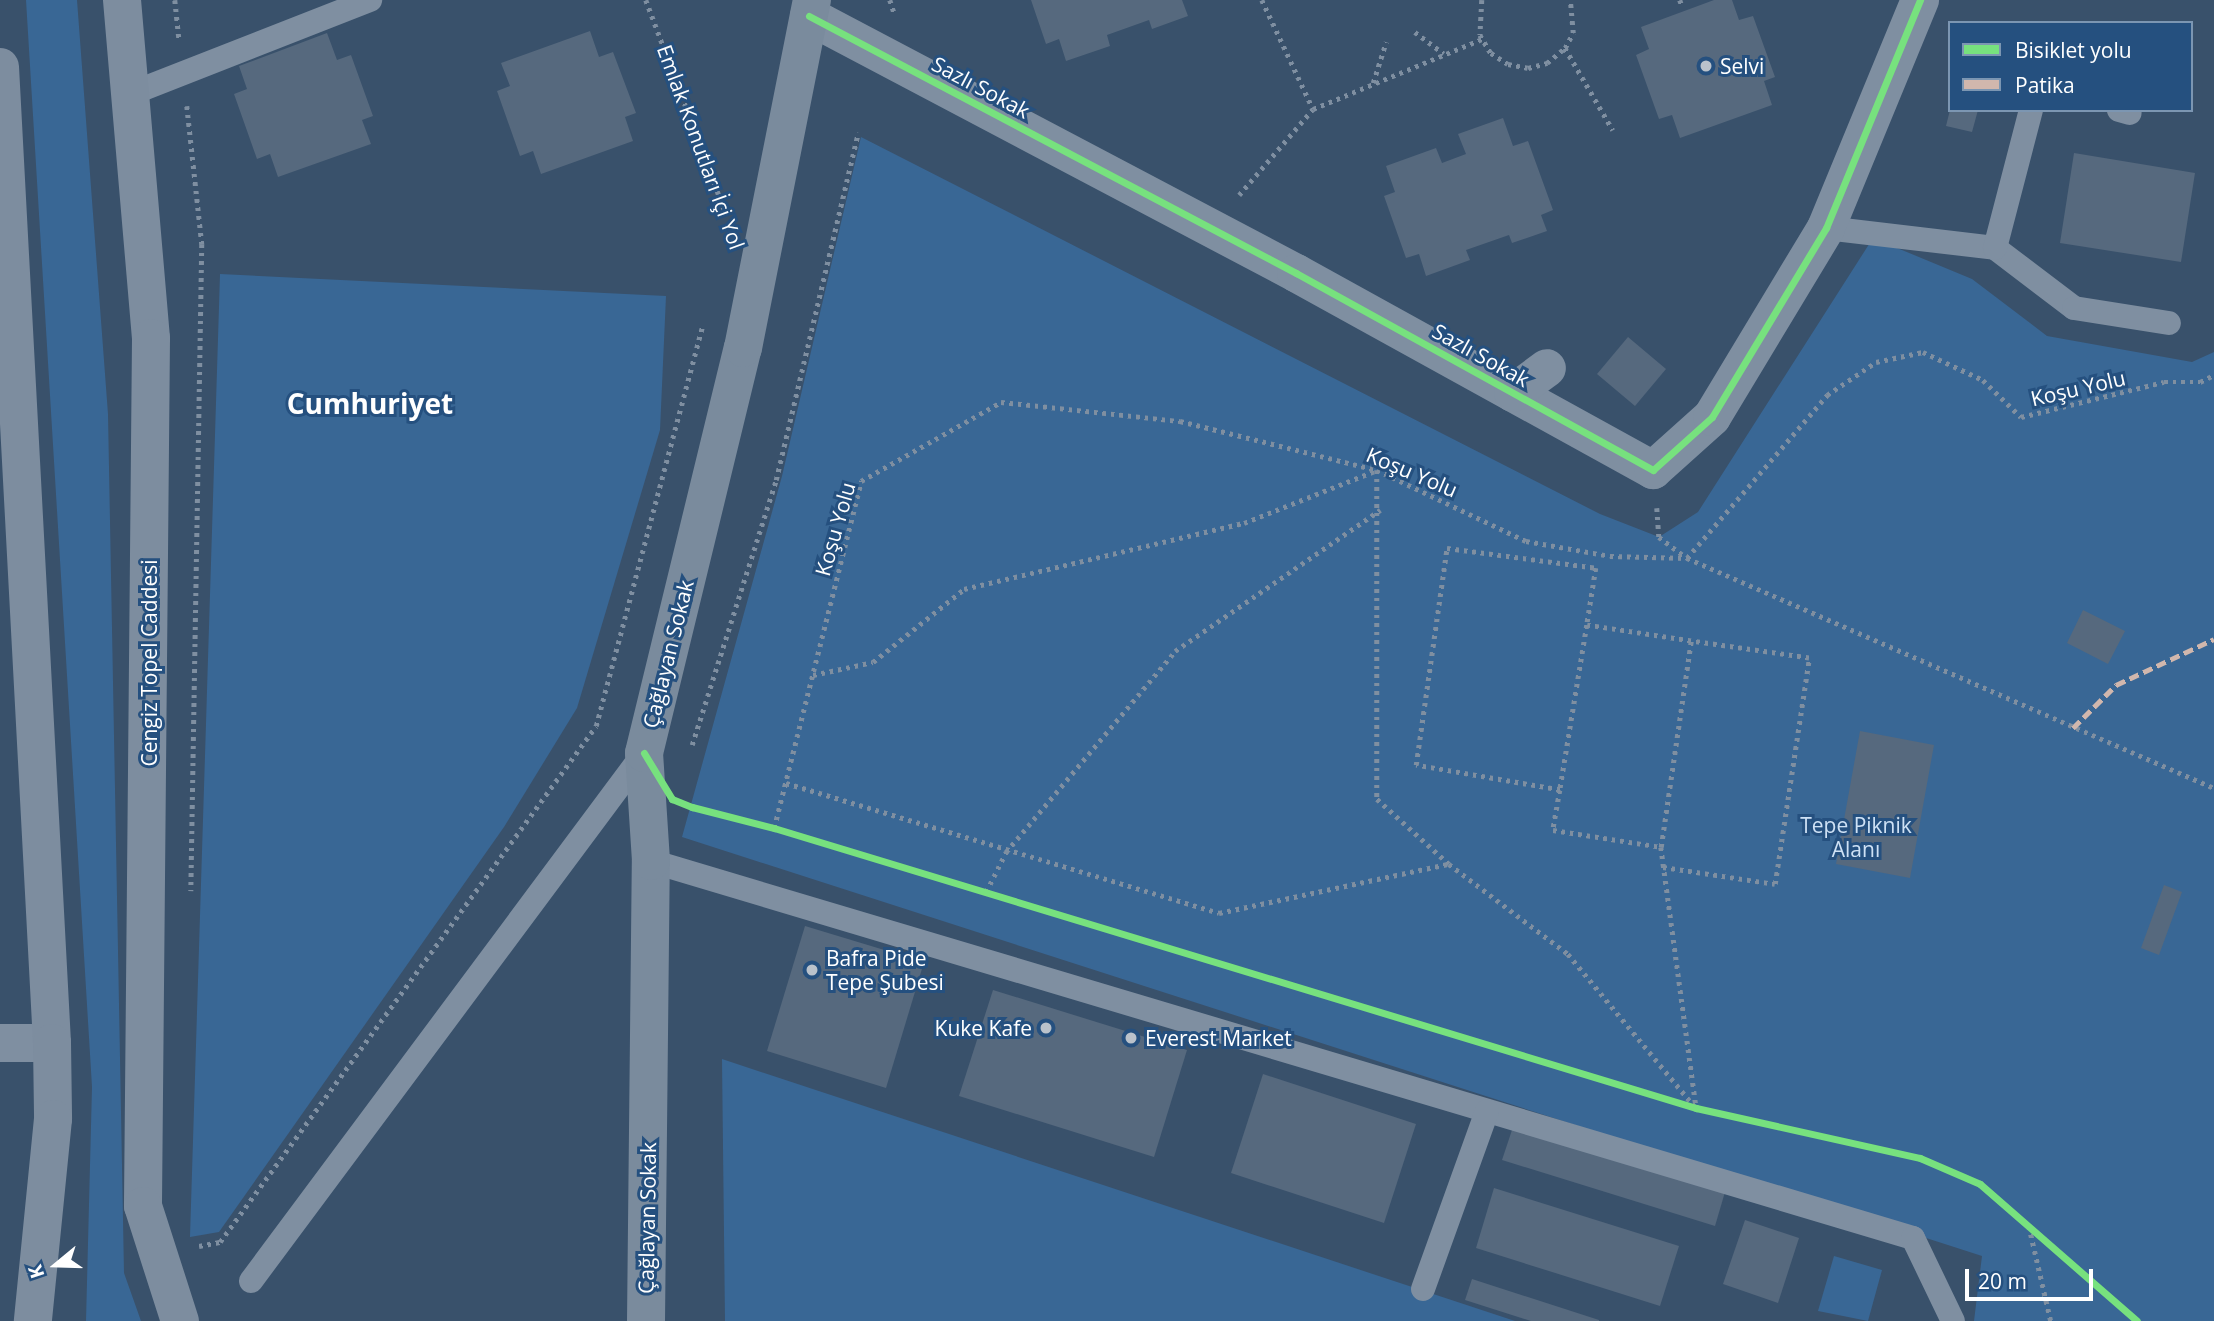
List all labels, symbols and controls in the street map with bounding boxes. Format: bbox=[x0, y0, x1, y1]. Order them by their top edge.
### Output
legend bbox=[1948, 21, 2193, 112]
text: Bisiklet yolu bbox=[2015, 36, 2132, 64]
street label: Emlak Konutları İçi Yol bbox=[652, 41, 750, 253]
street label: Sazlı Sokak bbox=[928, 51, 1034, 123]
place label: Selvi bbox=[1720, 53, 1764, 79]
marker: Selvi bbox=[1698, 58, 1714, 74]
text: Patika bbox=[2015, 71, 2075, 99]
street label: Sazlı Sokak bbox=[1428, 318, 1534, 392]
street label: Koşu Yolu bbox=[2028, 365, 2128, 411]
district label: Cumhuriyet bbox=[287, 386, 453, 420]
street label: Koşu Yolu bbox=[1363, 442, 1461, 502]
street label: Koşu Yolu bbox=[810, 479, 860, 579]
street label: Cengiz Topel Caddesi bbox=[136, 559, 162, 767]
street label: Çağlayan Sokak bbox=[637, 577, 699, 731]
park label: Tepe Piknik Alanı bbox=[1800, 812, 1912, 862]
place label: Bafra Pide Tepe Şubesi bbox=[826, 945, 944, 995]
marker: Bafra Pide Tepe Şubesi bbox=[804, 962, 820, 978]
place label: Kuke Kafe bbox=[935, 1015, 1032, 1041]
marker: Kuke Kafe bbox=[1038, 1020, 1054, 1036]
place label: Everest Market bbox=[1145, 1025, 1292, 1051]
marker: Everest Market bbox=[1123, 1030, 1139, 1046]
street label: Çağlayan Sokak bbox=[633, 1142, 661, 1294]
north arrow bbox=[21, 1230, 91, 1300]
scale bar bbox=[1969, 1254, 2097, 1298]
text: K bbox=[22, 1262, 50, 1282]
text: 20 m bbox=[1978, 1267, 2027, 1295]

